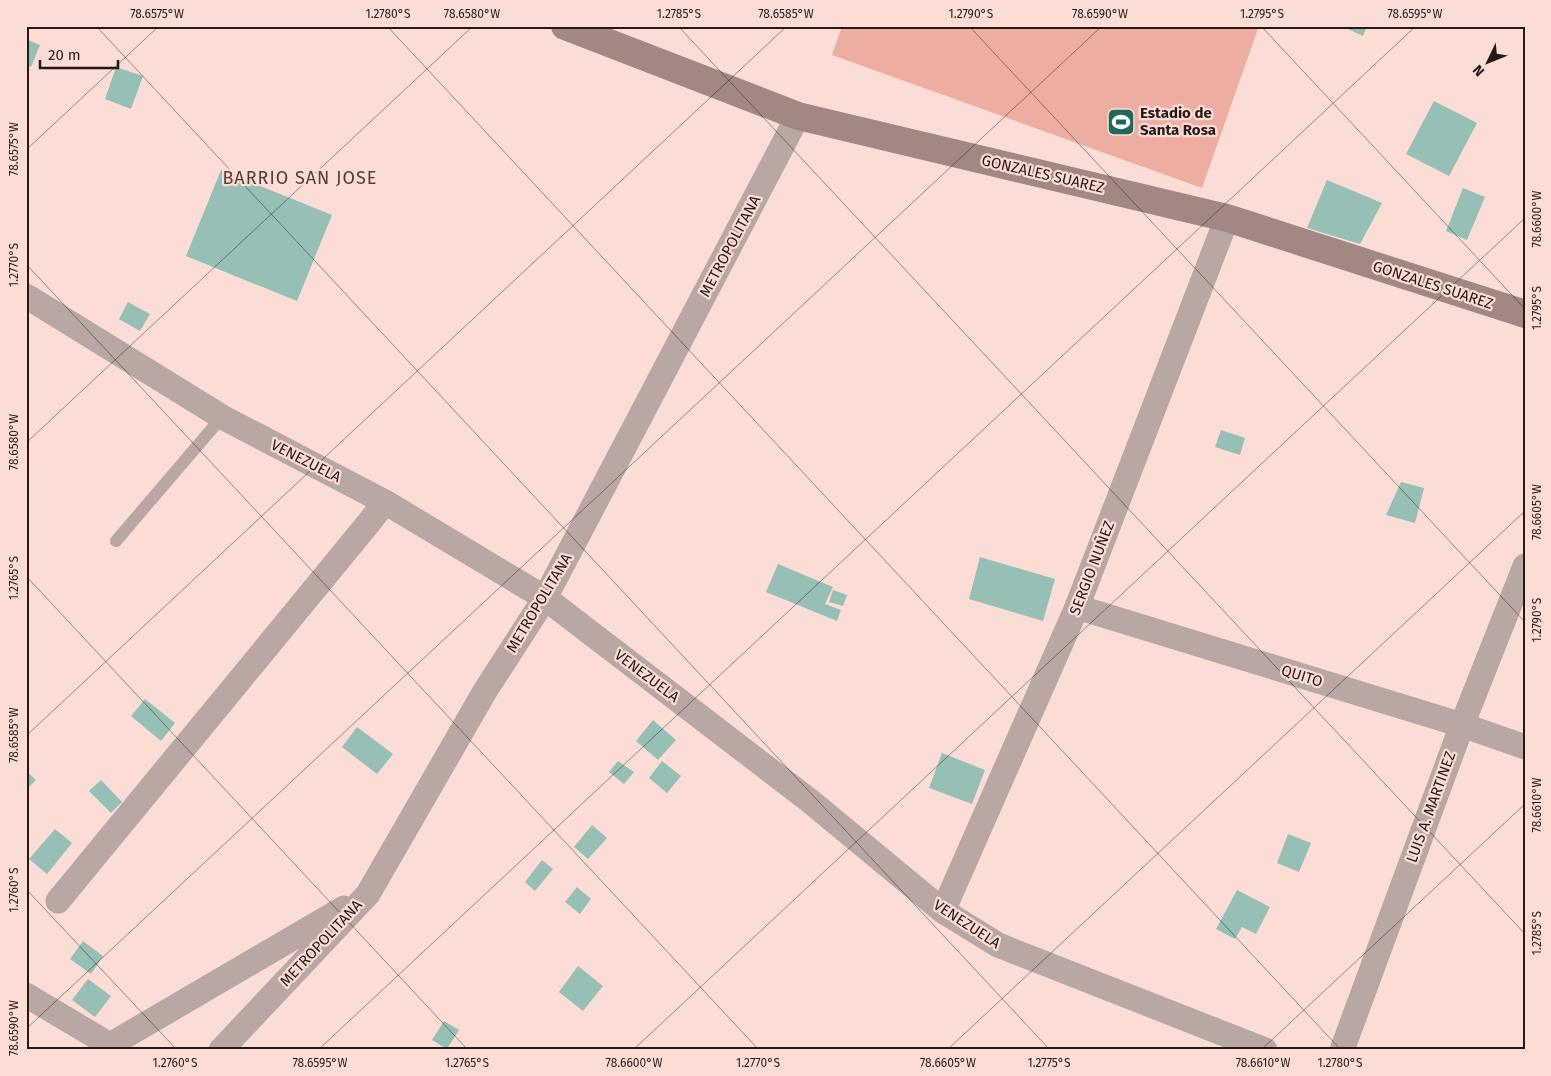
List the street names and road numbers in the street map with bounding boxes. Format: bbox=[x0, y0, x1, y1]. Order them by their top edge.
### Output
street label: GONZALES SUAREZ bbox=[980, 151, 1106, 197]
street label: METROPOLITANA bbox=[696, 192, 764, 300]
street label: GONZALES SUAREZ bbox=[1371, 257, 1496, 313]
street label: VENEZUELA bbox=[268, 436, 344, 486]
street label: SERGIO NUÑEZ bbox=[1066, 518, 1118, 618]
street label: METROPOLITANA bbox=[502, 550, 576, 656]
street label: VENEZUELA bbox=[611, 646, 683, 706]
street label: QUITO bbox=[1279, 661, 1325, 691]
street label: LUIS A. MARTINEZ bbox=[1403, 749, 1460, 865]
street label: METROPOLITANA bbox=[276, 896, 366, 990]
street label: VENEZUELA bbox=[930, 896, 1004, 953]

